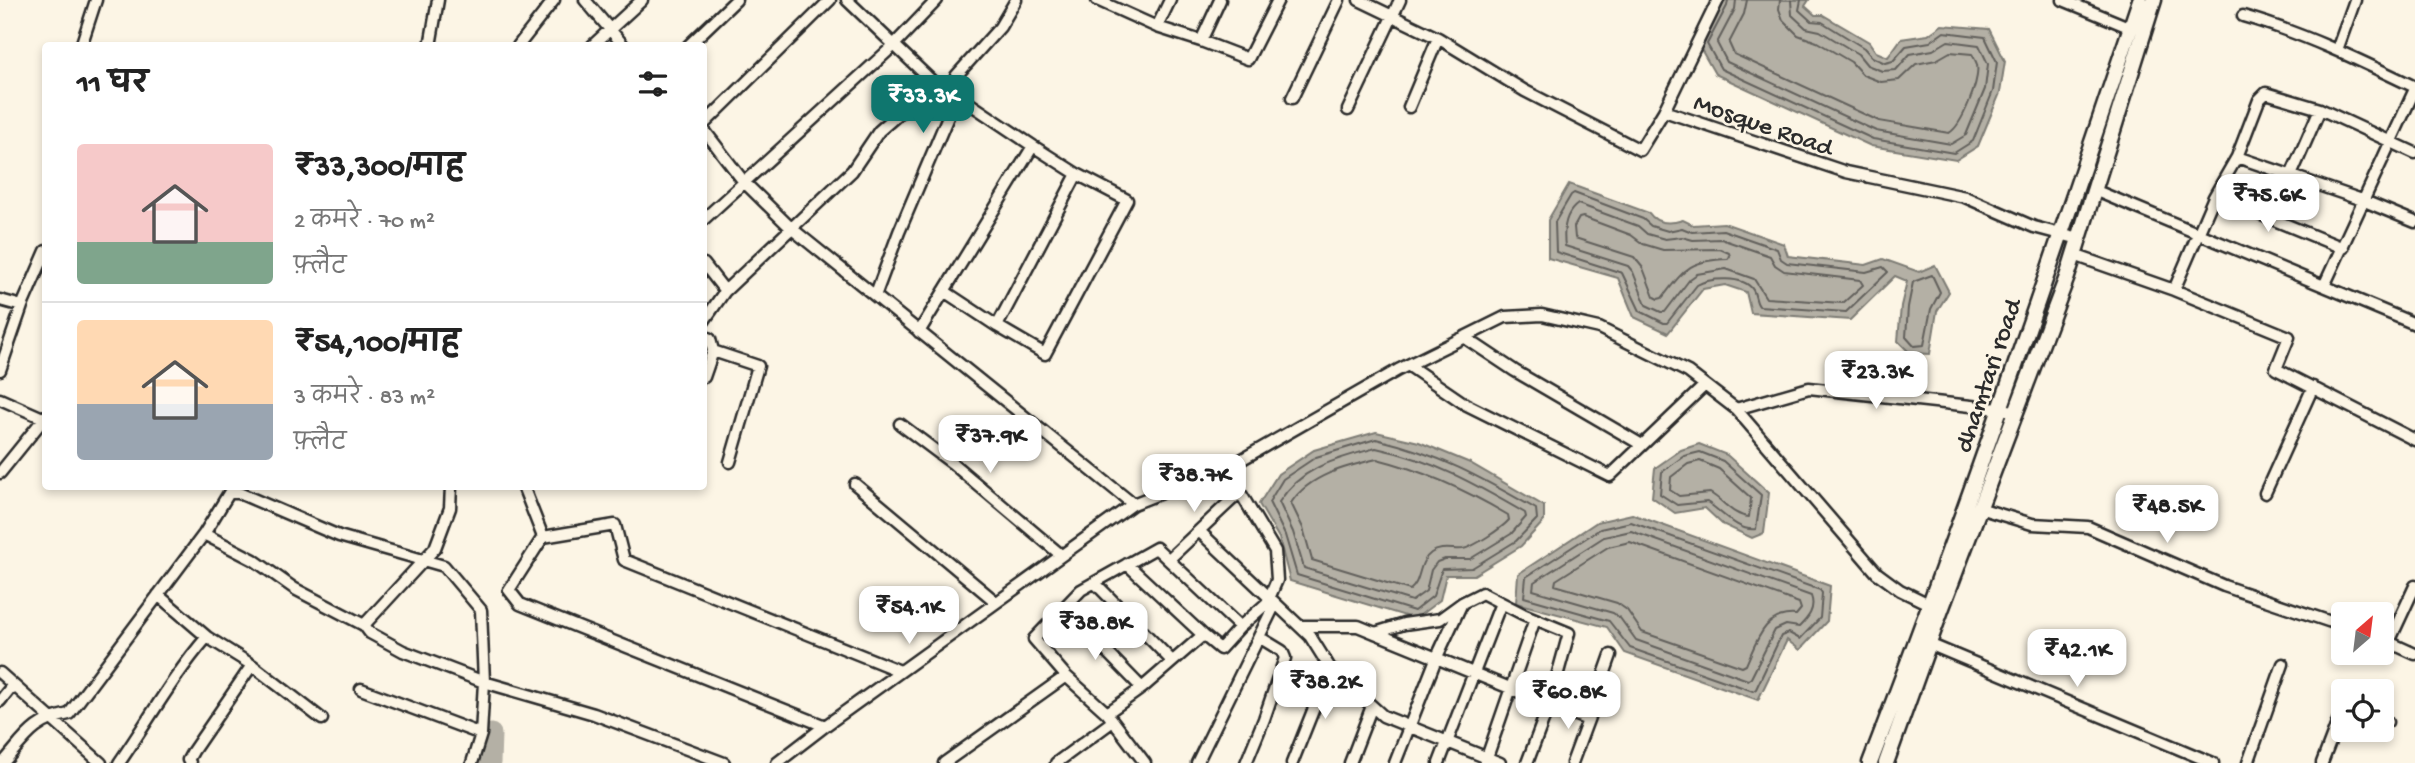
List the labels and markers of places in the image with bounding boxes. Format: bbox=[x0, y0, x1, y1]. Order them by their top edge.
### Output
pin: ₹33.3K bbox=[866, 76, 980, 135]
pin: ₹75.6K bbox=[2211, 174, 2325, 234]
pin: ₹23.3K bbox=[1819, 352, 1933, 411]
pin: ₹37.9K bbox=[933, 416, 1047, 475]
pin: ₹38.7K bbox=[1137, 454, 1251, 514]
pin: ₹48.5K bbox=[2110, 486, 2224, 545]
pin: ₹54.1K bbox=[852, 586, 966, 646]
pin: ₹38.8K bbox=[1038, 602, 1152, 662]
pin: ₹42.1K bbox=[2020, 630, 2134, 689]
pin: ₹38.2K bbox=[1268, 662, 1382, 721]
pin: ₹60.8K bbox=[1511, 672, 1625, 731]

